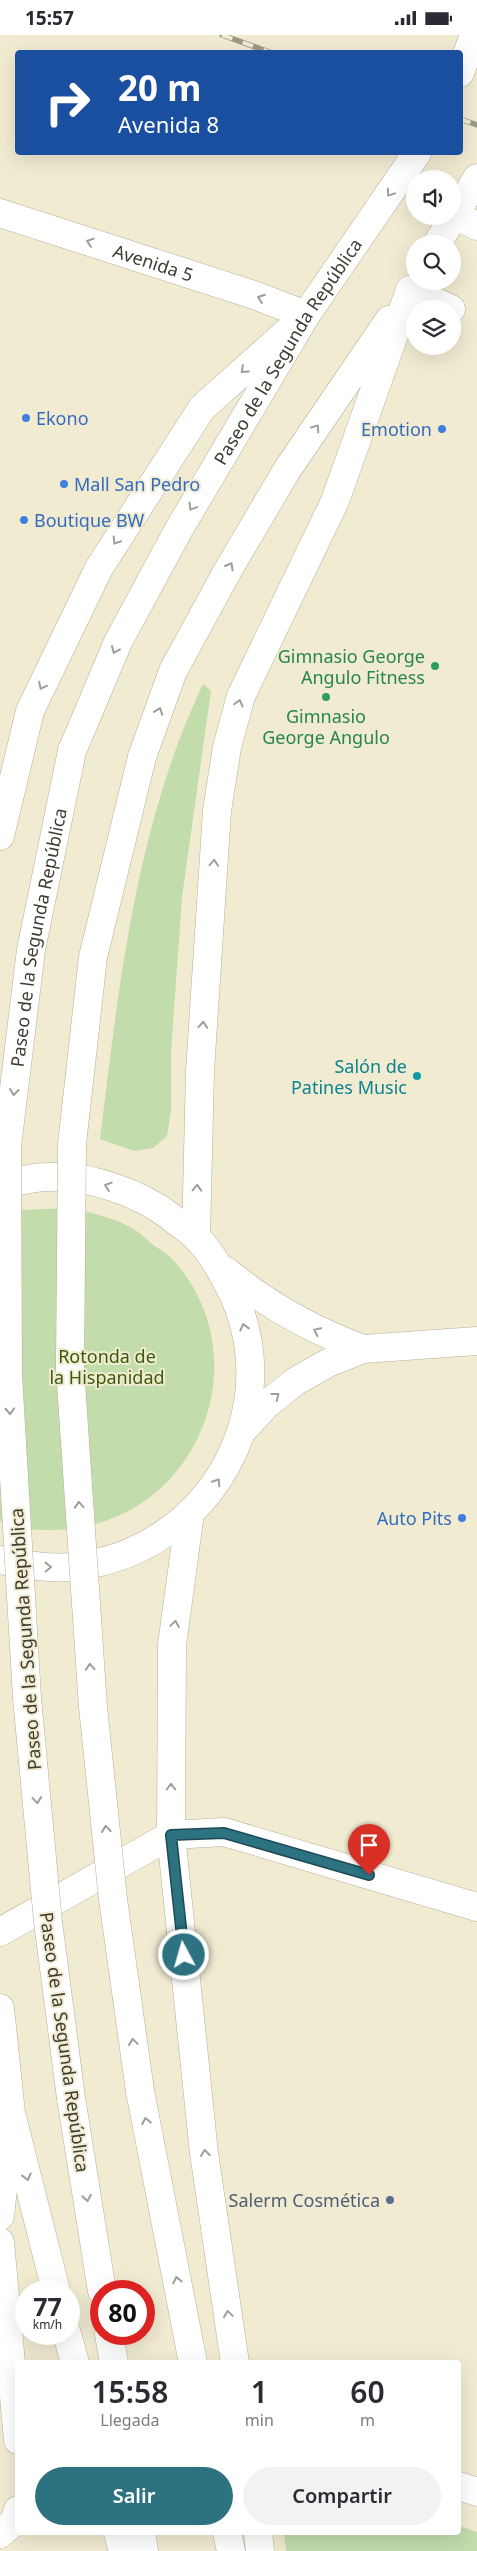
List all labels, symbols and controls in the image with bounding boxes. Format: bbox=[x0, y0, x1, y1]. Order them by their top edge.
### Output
text: 15:57 bbox=[25, 5, 74, 31]
text: 20 m bbox=[118, 64, 201, 111]
icon: right bbox=[35, 70, 100, 135]
text: Avenida 8 bbox=[118, 109, 219, 139]
map controls bbox=[406, 170, 461, 355]
button: sound bbox=[406, 170, 461, 225]
one-way arrow bbox=[387, 187, 396, 197]
street label: Paseo de la Segunda República bbox=[208, 233, 367, 469]
button: search bbox=[406, 235, 461, 290]
one-way arrow bbox=[86, 238, 94, 248]
street label: Avenida 5 bbox=[110, 238, 196, 287]
one-way arrow bbox=[257, 294, 266, 304]
button: layers bbox=[406, 300, 461, 355]
one-way arrow bbox=[240, 365, 249, 374]
place label: Ekono bbox=[36, 406, 89, 430]
marker: Ekono bbox=[20, 412, 32, 424]
place label: Emotion bbox=[361, 417, 432, 441]
marker: Emotion bbox=[436, 423, 448, 435]
one-way arrow bbox=[310, 424, 319, 433]
place label: Mall San Pedro bbox=[74, 472, 200, 496]
marker: Mall San Pedro bbox=[58, 478, 70, 490]
one-way arrow bbox=[188, 502, 198, 511]
place label: Boutique BW bbox=[34, 508, 145, 532]
marker: Boutique BW bbox=[18, 514, 30, 526]
one-way arrow bbox=[113, 536, 122, 545]
one-way arrow bbox=[224, 562, 234, 571]
place label: Gimnasio George Angulo Fitness bbox=[278, 644, 425, 689]
one-way arrow bbox=[110, 645, 121, 654]
marker: Gimnasio George Angulo Fitness bbox=[429, 660, 441, 672]
one-way arrow bbox=[38, 681, 48, 690]
marker: Gimnasio George Angulo bbox=[320, 691, 332, 703]
one-way arrow bbox=[233, 700, 243, 708]
place label: Gimnasio George Angulo bbox=[262, 704, 390, 749]
one-way arrow bbox=[153, 707, 163, 716]
street label: Paseo de la Segunda República bbox=[5, 806, 72, 1068]
one-way arrow bbox=[208, 859, 219, 867]
one-way arrow bbox=[198, 1021, 209, 1029]
place label: Salón de Patines Music bbox=[291, 1054, 407, 1099]
marker: Salón de Patines Music bbox=[411, 1070, 423, 1082]
one-way arrow bbox=[9, 1088, 20, 1096]
one-way arrow bbox=[104, 1181, 112, 1191]
one-way arrow bbox=[192, 1184, 202, 1192]
one-way arrow bbox=[239, 1322, 250, 1331]
one-way arrow bbox=[314, 1327, 323, 1337]
park label: Rotonda de la Hispanidad bbox=[49, 1344, 165, 1389]
one-way arrow bbox=[270, 1394, 279, 1402]
one-way arrow bbox=[4, 1408, 15, 1416]
one-way arrow bbox=[210, 1478, 220, 1487]
one-way arrow bbox=[74, 1501, 85, 1509]
place label: Auto Pits bbox=[377, 1506, 452, 1530]
street label: Paseo de la Segunda República bbox=[4, 1507, 46, 1771]
marker: Auto Pits bbox=[456, 1512, 468, 1524]
one-way arrow bbox=[44, 1562, 52, 1572]
one-way arrow bbox=[169, 1620, 180, 1628]
one-way arrow bbox=[85, 1663, 96, 1671]
one-way arrow bbox=[166, 1782, 176, 1790]
one-way arrow bbox=[31, 1797, 42, 1805]
pin bbox=[348, 1824, 390, 1875]
one-way arrow bbox=[101, 1825, 112, 1833]
icon: arrive bbox=[355, 1831, 383, 1859]
street label: Paseo de la Segunda República bbox=[35, 1910, 95, 2174]
position arrow bbox=[157, 1928, 209, 1980]
one-way arrow bbox=[128, 2038, 139, 2046]
one-way arrow bbox=[141, 2116, 152, 2125]
one-way arrow bbox=[200, 2149, 211, 2157]
one-way arrow bbox=[21, 2172, 32, 2181]
place label: Salerm Cosmética bbox=[229, 2188, 380, 2212]
one-way arrow bbox=[82, 2194, 92, 2203]
marker: Salerm Cosmética bbox=[384, 2194, 396, 2206]
one-way arrow bbox=[173, 2276, 183, 2285]
speed limit sign: 80 bbox=[90, 2280, 155, 2345]
text: 77 bbox=[33, 2289, 62, 2323]
one-way arrow bbox=[223, 2310, 234, 2318]
text: km/h bbox=[33, 2316, 62, 2333]
text: 15:58 bbox=[91, 2371, 168, 2412]
text: 1 bbox=[251, 2371, 268, 2412]
text: 60 bbox=[350, 2371, 385, 2412]
text: Llegada bbox=[100, 2409, 159, 2431]
text: min bbox=[245, 2409, 274, 2431]
text: m bbox=[360, 2409, 375, 2431]
button: Salir bbox=[35, 2467, 233, 2525]
button: Compartir bbox=[243, 2467, 441, 2525]

